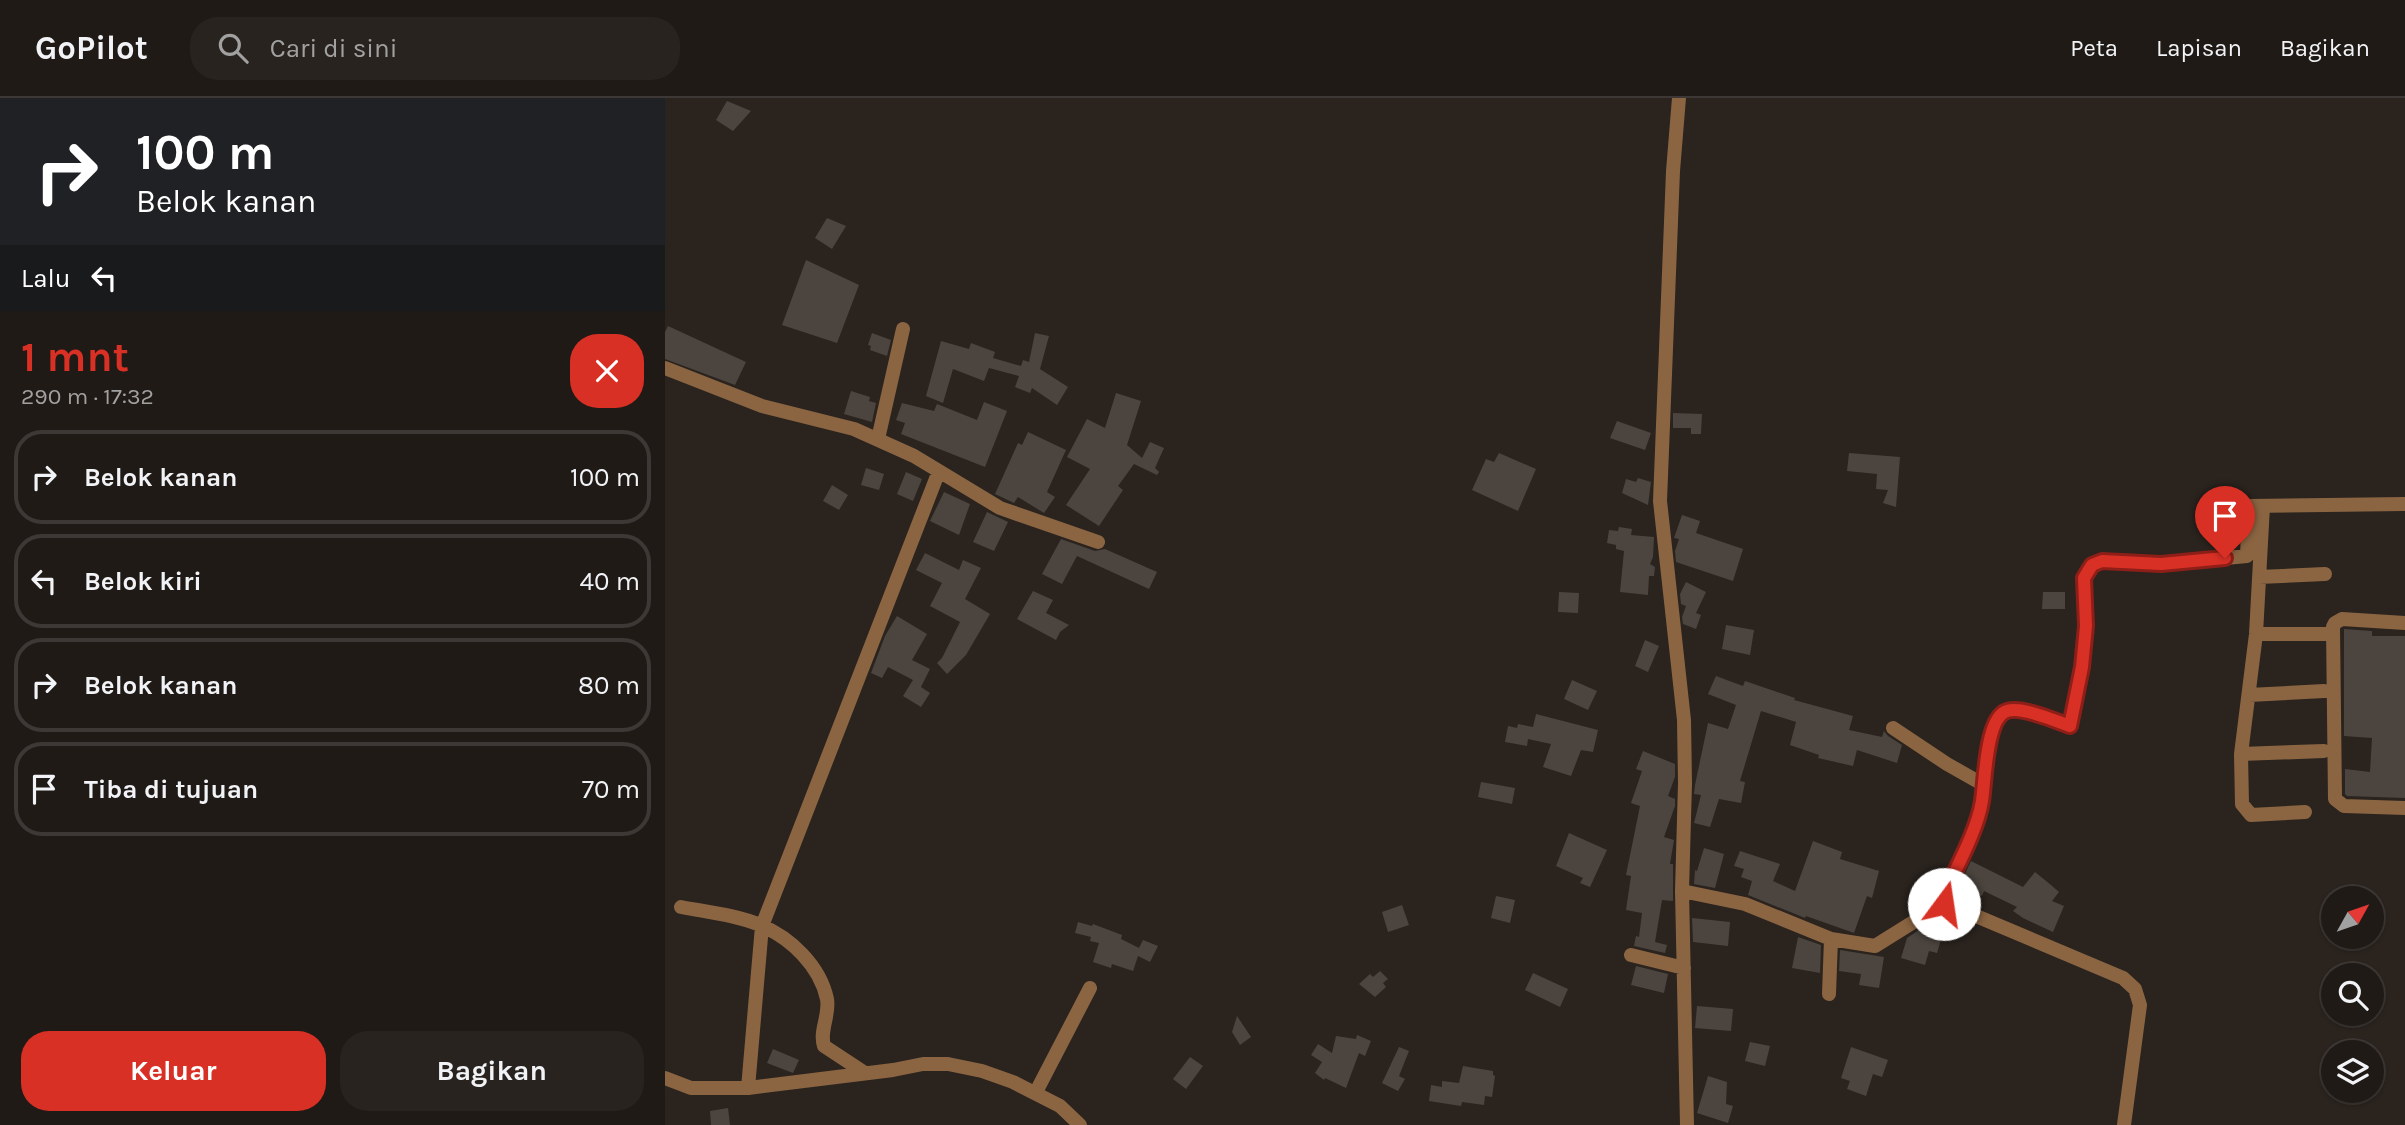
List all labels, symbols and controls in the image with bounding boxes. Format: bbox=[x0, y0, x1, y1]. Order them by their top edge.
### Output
search box bbox=[190, 17, 680, 80]
text: GoPilot bbox=[35, 29, 148, 67]
icon: search bbox=[214, 29, 252, 67]
text: Cari di sini bbox=[270, 33, 398, 64]
text: Peta bbox=[2070, 34, 2118, 62]
text: Lapisan bbox=[2156, 34, 2242, 62]
text: Bagikan bbox=[2280, 34, 2370, 62]
text: 100 m bbox=[136, 124, 274, 181]
icon: right bbox=[21, 126, 112, 217]
text: Belok kanan bbox=[136, 183, 316, 220]
icon: left bbox=[85, 259, 123, 297]
text: Lalu bbox=[21, 263, 71, 294]
text: 1 mnt bbox=[21, 332, 129, 382]
button: close bbox=[570, 334, 644, 408]
text: 290 m · 17:32 bbox=[21, 383, 154, 410]
icon: right bbox=[25, 458, 63, 496]
text: Belok kanan bbox=[84, 462, 237, 493]
text: 100 m bbox=[570, 462, 640, 493]
pin bbox=[2195, 486, 2255, 558]
icon: arrive bbox=[2206, 497, 2244, 535]
icon: left bbox=[25, 562, 63, 600]
text: Belok kiri bbox=[84, 566, 202, 597]
text: 40 m bbox=[580, 566, 640, 597]
icon: right bbox=[25, 666, 63, 704]
text: Belok kanan bbox=[84, 670, 237, 701]
text: 80 m bbox=[578, 670, 640, 701]
icon: arrive bbox=[25, 770, 63, 808]
text: Tiba di tujuan bbox=[84, 774, 258, 805]
text: 70 m bbox=[582, 774, 640, 805]
position arrow bbox=[1907, 867, 1981, 941]
north arrow bbox=[2321, 886, 2383, 948]
map controls bbox=[2321, 886, 2384, 1103]
button: search bbox=[2321, 963, 2384, 1026]
button: Keluar bbox=[21, 1031, 326, 1111]
button: Bagikan bbox=[340, 1031, 644, 1111]
button: layers bbox=[2321, 1040, 2384, 1103]

